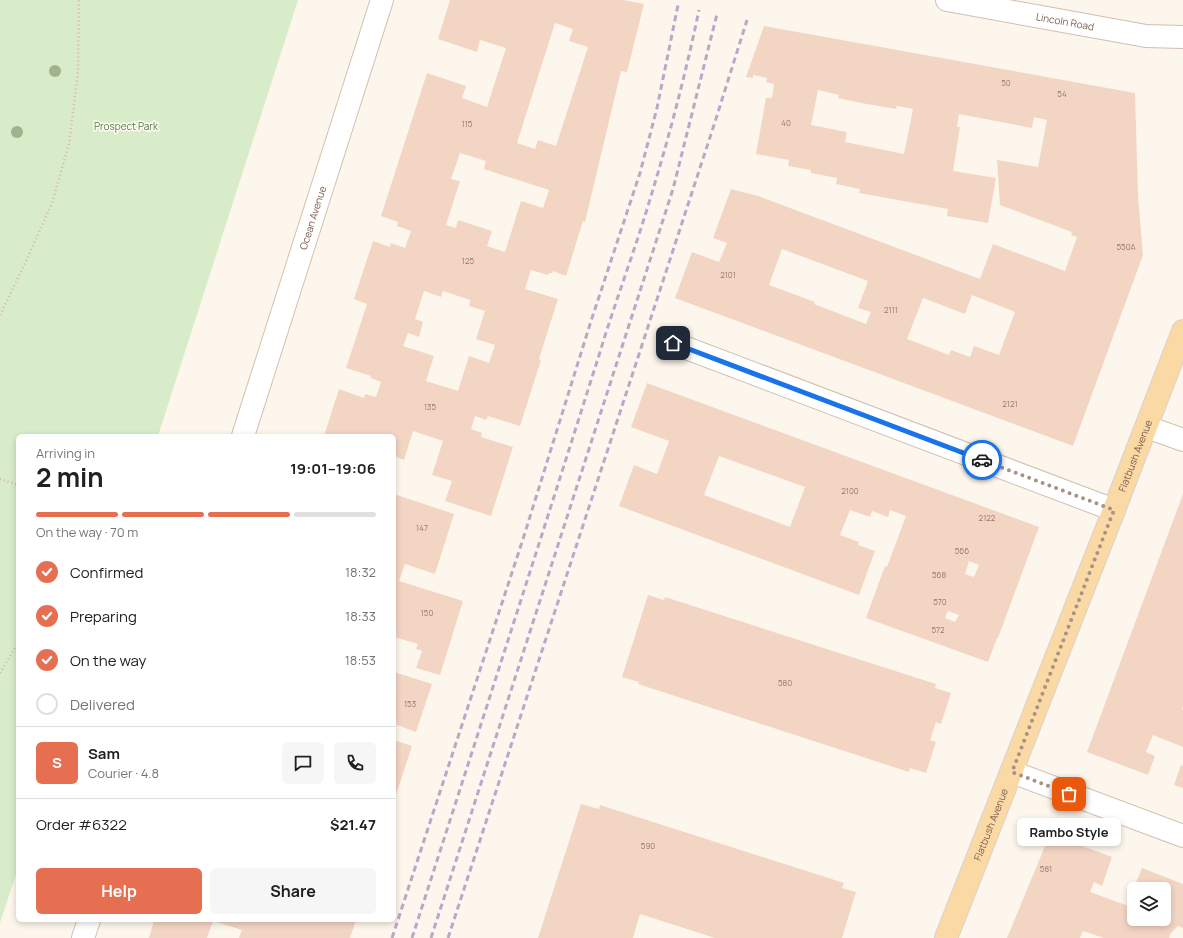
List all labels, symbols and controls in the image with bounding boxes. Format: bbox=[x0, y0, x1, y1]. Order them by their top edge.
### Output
street label: Lincoln Road bbox=[1035, 9, 1095, 33]
house number: 50 bbox=[1001, 77, 1011, 88]
house number: 54 bbox=[1057, 88, 1067, 99]
house number: 40 bbox=[781, 117, 791, 128]
house number: 115 bbox=[462, 118, 473, 129]
park label: Prospect Park bbox=[94, 119, 159, 133]
street label: Ocean Avenue bbox=[296, 184, 329, 251]
house number: 550A bbox=[1116, 241, 1136, 252]
house number: 125 bbox=[462, 255, 475, 266]
house number: 2101 bbox=[720, 269, 736, 280]
house number: 2111 bbox=[884, 304, 898, 315]
pin bbox=[656, 326, 690, 360]
icon: home bbox=[662, 332, 684, 354]
house number: 2121 bbox=[1002, 398, 1018, 409]
house number: 135 bbox=[424, 401, 436, 412]
street label: Flatbush Avenue bbox=[1115, 417, 1155, 494]
courier bbox=[962, 440, 1002, 480]
text: Arriving in bbox=[36, 444, 95, 462]
icon: car bbox=[971, 449, 993, 471]
text: 19:01–19:06 bbox=[290, 458, 376, 479]
text: 2 min bbox=[36, 459, 104, 495]
house number: 2100 bbox=[841, 485, 859, 496]
house number: 2122 bbox=[979, 512, 996, 523]
house number: 147 bbox=[416, 522, 428, 533]
text: On the way · 70 m bbox=[36, 523, 138, 541]
house number: 566 bbox=[955, 545, 969, 556]
icon: check bbox=[36, 561, 58, 583]
text: Confirmed bbox=[70, 562, 143, 583]
text: 18:32 bbox=[345, 563, 376, 581]
house number: 568 bbox=[932, 569, 946, 580]
house number: 570 bbox=[933, 596, 947, 607]
icon: check bbox=[36, 605, 58, 627]
text: Preparing bbox=[70, 606, 137, 627]
text: 18:33 bbox=[345, 607, 376, 625]
house number: 150 bbox=[421, 607, 433, 618]
house number: 572 bbox=[931, 624, 945, 635]
icon: check bbox=[36, 649, 58, 671]
text: On the way bbox=[70, 650, 146, 671]
text: 18:53 bbox=[345, 651, 376, 669]
house number: 580 bbox=[778, 677, 792, 688]
text: Delivered bbox=[70, 694, 135, 715]
house number: 153 bbox=[404, 698, 416, 709]
button: chat bbox=[282, 742, 324, 784]
button: phone bbox=[334, 742, 376, 784]
text: Sam bbox=[88, 743, 120, 764]
text: S bbox=[52, 752, 62, 773]
text: Courier · 4.8 bbox=[88, 764, 159, 782]
pin bbox=[1052, 777, 1086, 811]
icon: bag bbox=[1058, 783, 1080, 805]
street label: Flatbush Avenue bbox=[970, 786, 1011, 863]
text: Order #6322 bbox=[36, 814, 127, 835]
text: $21.47 bbox=[330, 814, 376, 835]
callout: Rambo Style bbox=[1017, 818, 1121, 846]
text: Rambo Style bbox=[1029, 823, 1109, 841]
house number: 590 bbox=[641, 840, 655, 851]
house number: 581 bbox=[1040, 863, 1052, 874]
button: Help bbox=[36, 868, 202, 914]
button: Share bbox=[210, 868, 376, 914]
map controls bbox=[1127, 882, 1171, 926]
button: layers bbox=[1127, 882, 1171, 926]

